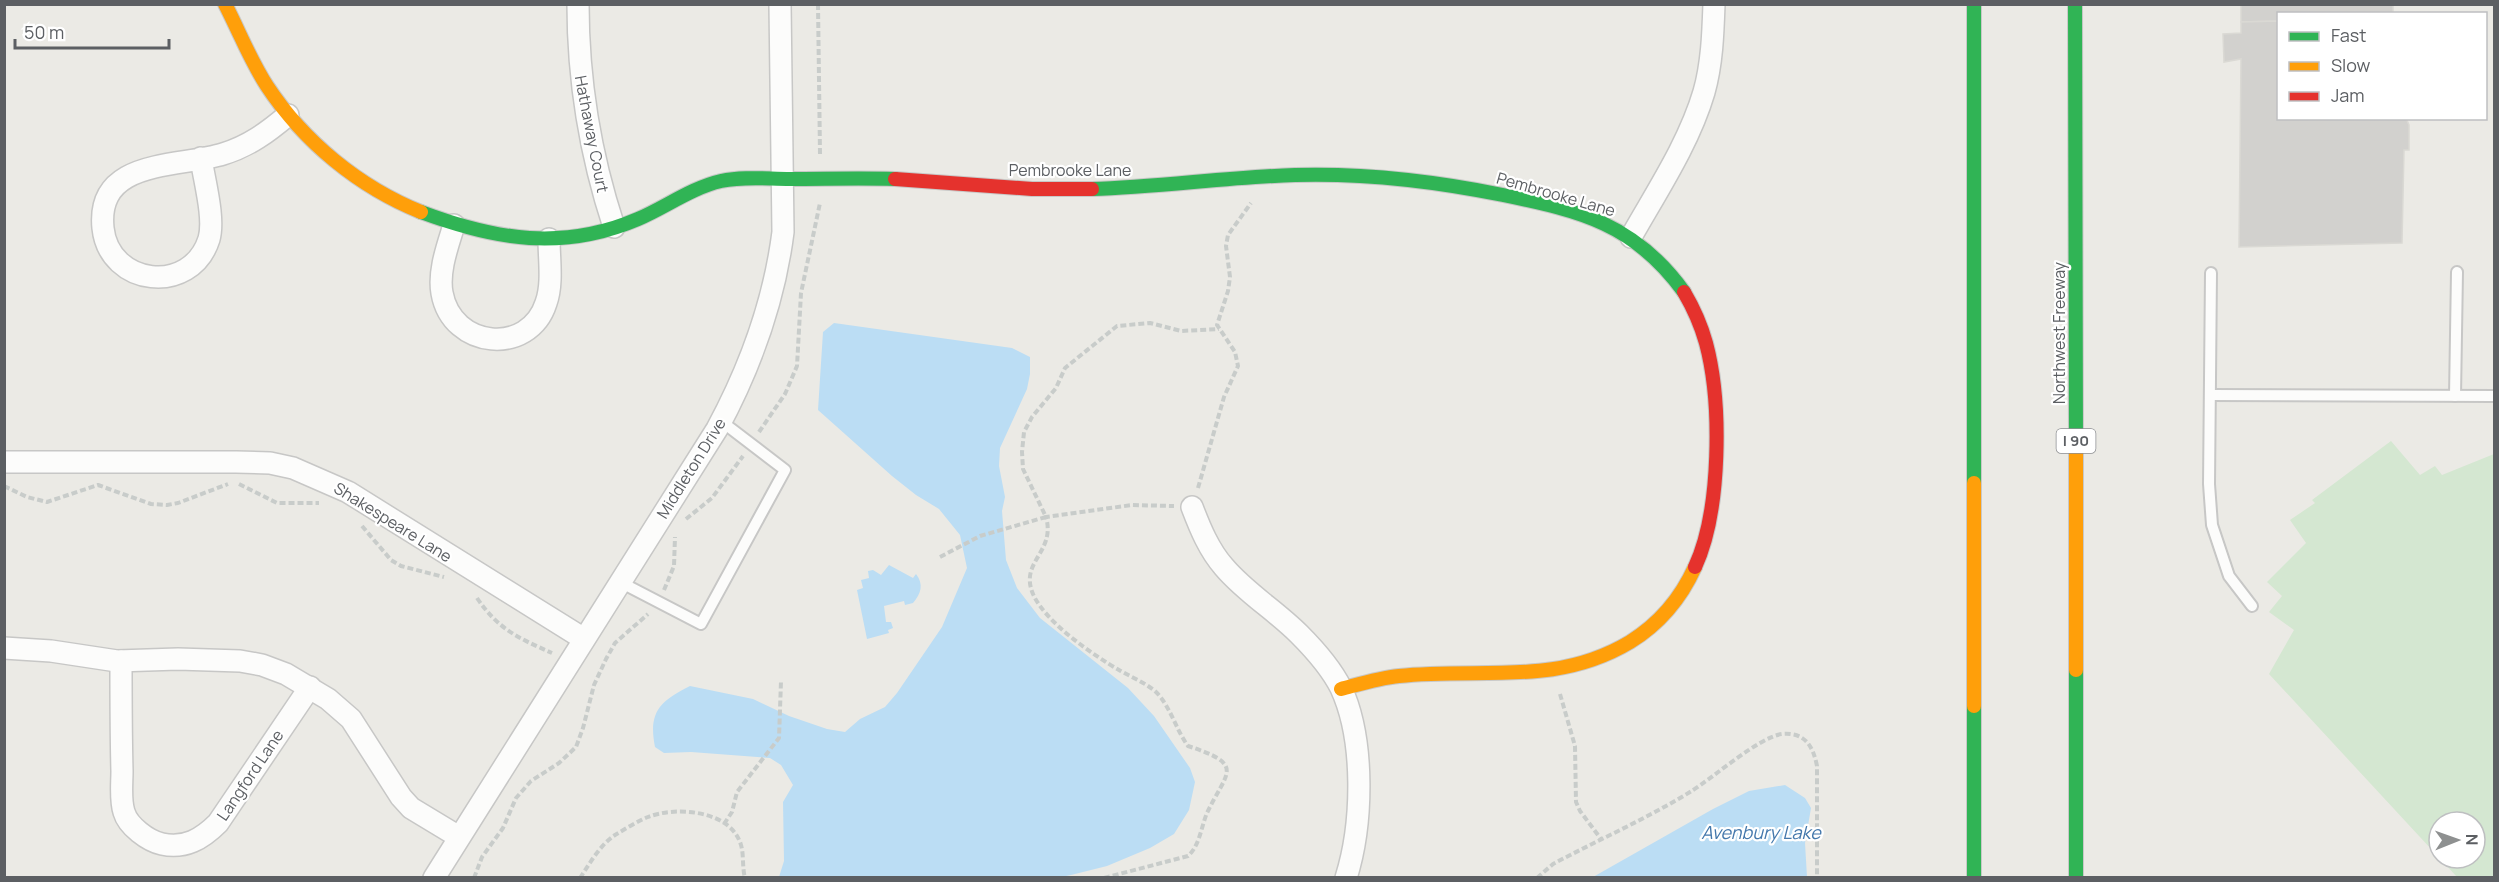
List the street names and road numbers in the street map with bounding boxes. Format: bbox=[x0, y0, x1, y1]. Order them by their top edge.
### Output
street label: Hathaway Court bbox=[570, 74, 614, 194]
street label: Pembrooke Lane bbox=[1009, 159, 1131, 181]
street label: Pembrooke Lane bbox=[1494, 167, 1618, 221]
street label: Northwest Freeway bbox=[2048, 261, 2070, 404]
street label: Middleton Drive bbox=[651, 413, 731, 523]
road number: I 90 bbox=[2056, 429, 2096, 453]
street label: Shakespeare Lane bbox=[330, 477, 456, 567]
street label: Langford Lane bbox=[212, 725, 288, 825]

